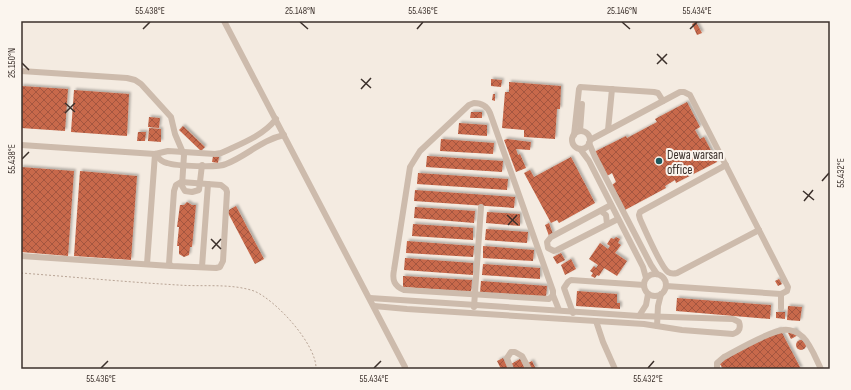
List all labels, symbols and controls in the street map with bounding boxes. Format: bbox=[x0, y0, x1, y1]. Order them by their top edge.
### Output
text: 55.438°E bbox=[135, 5, 165, 17]
text: 25.148°N bbox=[285, 5, 315, 17]
text: 55.436°E bbox=[408, 5, 438, 17]
text: 25.146°N bbox=[607, 5, 637, 17]
text: 55.434°E bbox=[682, 5, 712, 17]
text: 25.150°N bbox=[6, 48, 18, 78]
text: 55.438°E bbox=[6, 144, 18, 174]
place label: Dewa warsan office bbox=[667, 147, 724, 178]
marker: Dewa warsan office bbox=[654, 156, 664, 166]
text: 55.432°E bbox=[835, 158, 847, 188]
text: 55.436°E bbox=[86, 373, 116, 385]
text: 55.434°E bbox=[359, 373, 389, 385]
text: 55.432°E bbox=[633, 373, 663, 385]

